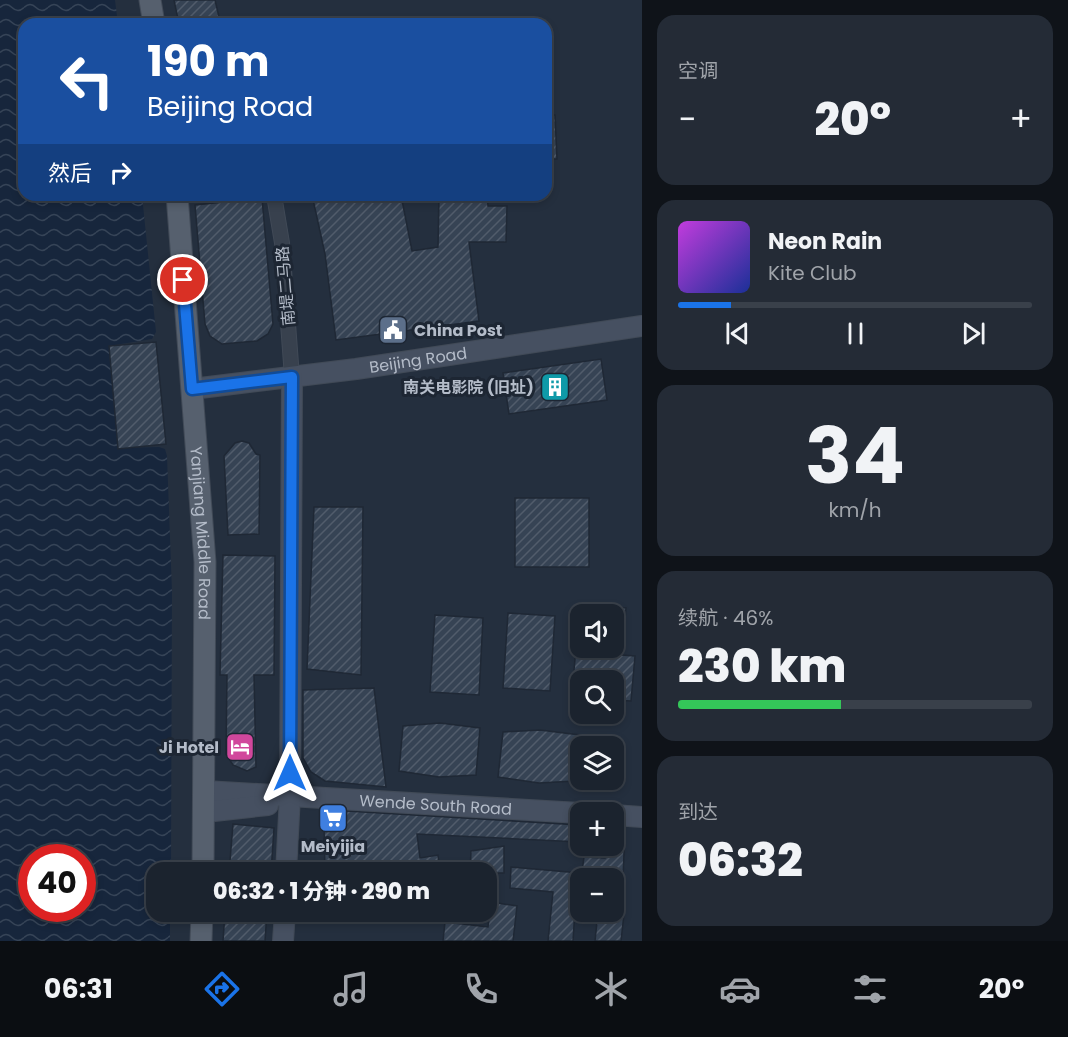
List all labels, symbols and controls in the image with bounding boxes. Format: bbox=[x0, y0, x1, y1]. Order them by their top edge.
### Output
text: 190 m bbox=[147, 32, 269, 91]
icon: left bbox=[48, 42, 126, 120]
text: 空调 bbox=[678, 57, 718, 85]
text: Beijing Road bbox=[147, 88, 313, 125]
text: 20° bbox=[814, 88, 891, 151]
text: − bbox=[678, 96, 696, 143]
text: + bbox=[1009, 96, 1032, 143]
icon: right bbox=[104, 156, 137, 189]
text: 然后 bbox=[48, 158, 92, 189]
text: Neon Rain bbox=[768, 226, 882, 257]
street label: 南堤二马路 bbox=[271, 245, 300, 327]
pin bbox=[157, 254, 208, 305]
text: Kite Club bbox=[768, 259, 857, 287]
icon: arrive bbox=[166, 263, 199, 296]
public building icon: China Post bbox=[377, 314, 409, 346]
icon: previous bbox=[721, 317, 754, 350]
icon: pause bbox=[839, 317, 872, 350]
icon: next bbox=[957, 317, 990, 350]
place label: China Post bbox=[414, 319, 502, 342]
street label: Beijing Road bbox=[368, 341, 469, 379]
building icon: 南关电影院 (旧址) bbox=[539, 371, 571, 403]
place label: 南关电影院 (旧址) bbox=[403, 376, 534, 399]
text: 34 bbox=[805, 401, 905, 510]
street label: Yanjiang Middle Road bbox=[184, 446, 216, 620]
text: km/h bbox=[828, 496, 882, 524]
map controls bbox=[570, 604, 624, 922]
button: sound bbox=[570, 604, 624, 658]
text: 续航 · 46% bbox=[678, 604, 773, 632]
text: 230 km bbox=[678, 635, 846, 698]
button: search bbox=[570, 670, 624, 724]
hotel icon: Ji Hotel bbox=[224, 731, 256, 763]
place label: Ji Hotel bbox=[159, 736, 219, 759]
button: layers bbox=[570, 736, 624, 790]
position arrow bbox=[258, 741, 322, 805]
street label: Wende South Road bbox=[359, 789, 512, 821]
text: 到达 bbox=[678, 798, 718, 826]
supermarket icon: Meiyijia bbox=[317, 802, 349, 834]
button: + bbox=[570, 802, 624, 856]
text: 06:32 bbox=[678, 829, 803, 892]
place label: Meiyijia bbox=[301, 835, 365, 858]
speed limit sign: 40 bbox=[18, 844, 96, 922]
button: − bbox=[570, 868, 624, 922]
text: 06:32 · 1 分钟 · 290 m bbox=[213, 876, 430, 907]
icon: directions bbox=[201, 968, 243, 1010]
icon: music bbox=[330, 968, 372, 1010]
icon: phone bbox=[460, 968, 502, 1010]
icon: climate bbox=[590, 968, 632, 1010]
icon: car bbox=[719, 968, 761, 1010]
icon: filters bbox=[849, 968, 891, 1010]
text: 06:31 bbox=[44, 970, 113, 1007]
text: 20° bbox=[979, 970, 1024, 1007]

